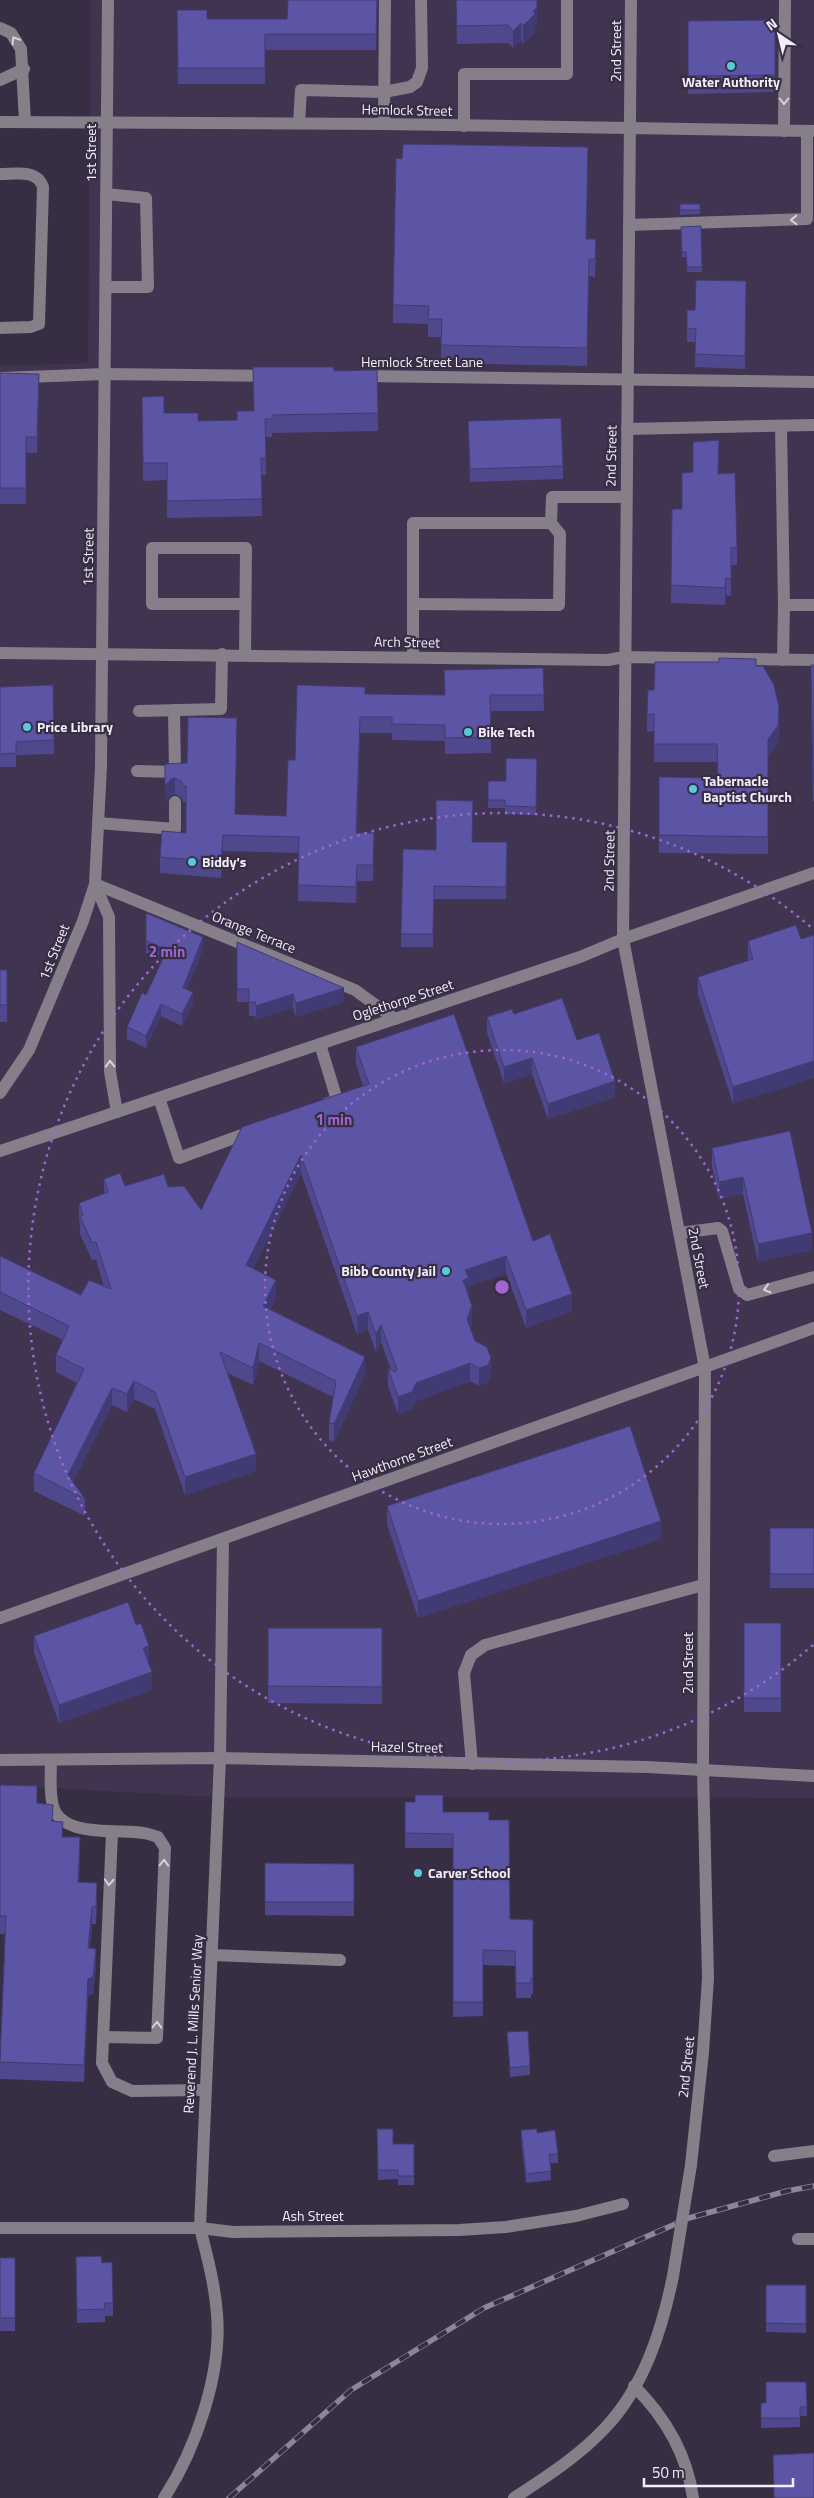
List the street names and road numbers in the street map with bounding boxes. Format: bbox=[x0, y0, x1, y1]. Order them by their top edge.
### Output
street label: 2nd Street bbox=[605, 20, 626, 82]
street label: Hemlock Street bbox=[361, 98, 453, 121]
street label: 1st Street bbox=[80, 124, 101, 182]
street label: Hemlock Street Lane bbox=[361, 351, 483, 372]
street label: 2nd Street bbox=[599, 425, 622, 487]
street label: 1st Street bbox=[76, 528, 99, 586]
street label: Arch Street bbox=[374, 630, 440, 653]
street label: 2nd Street bbox=[597, 830, 620, 892]
street label: Orange Terrace bbox=[209, 905, 299, 958]
street label: 1st Street bbox=[33, 921, 74, 983]
street label: Oglethorpe Street bbox=[350, 973, 456, 1026]
street label: 2nd Street bbox=[683, 1226, 716, 1290]
street label: Hawthorne Street bbox=[349, 1431, 455, 1486]
street label: 2nd Street bbox=[677, 1632, 698, 1694]
street label: Hazel Street bbox=[371, 1735, 443, 1758]
street label: Reverend J. L. Mills Senior Way bbox=[177, 1934, 208, 2114]
street label: 2nd Street bbox=[672, 2035, 699, 2099]
street label: Ash Street bbox=[282, 2205, 344, 2226]

